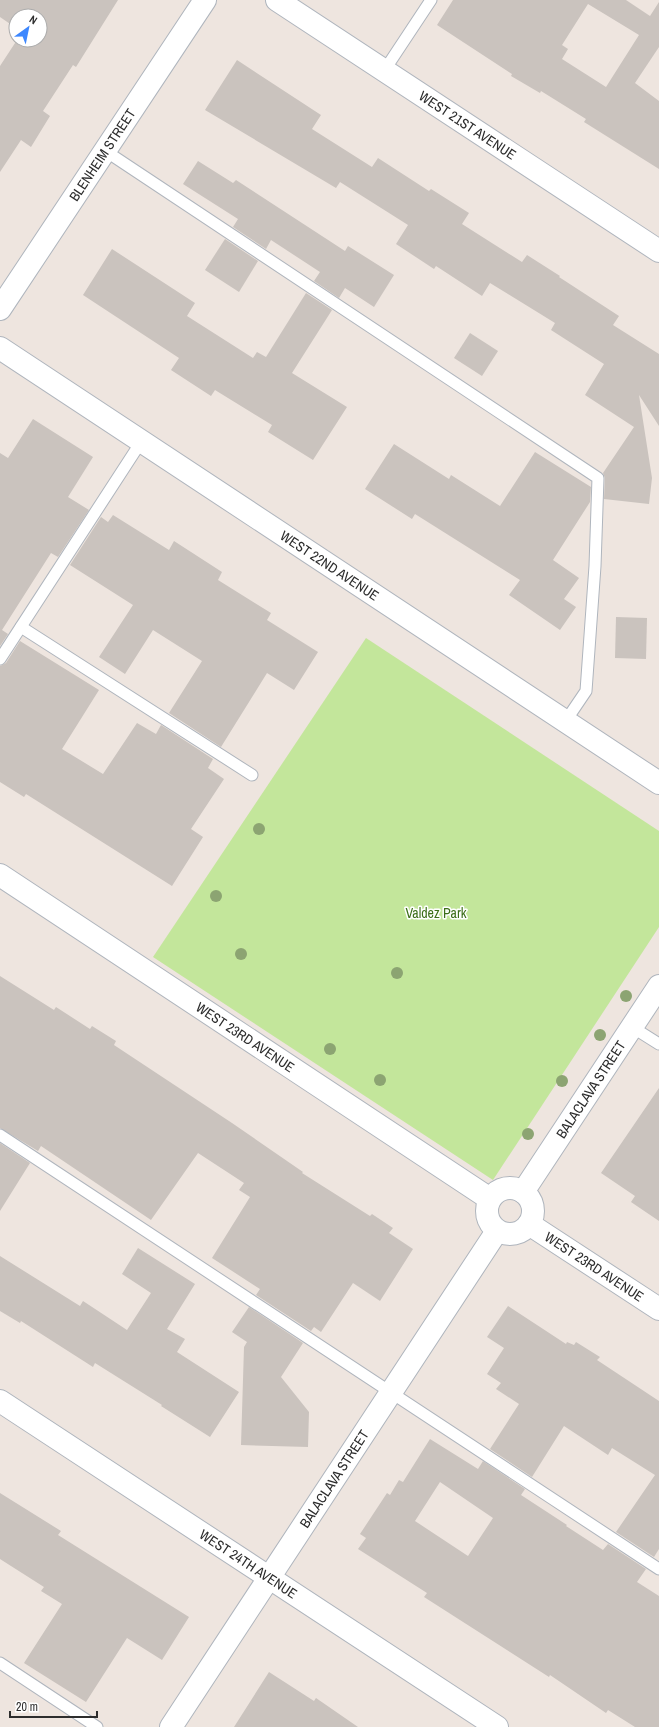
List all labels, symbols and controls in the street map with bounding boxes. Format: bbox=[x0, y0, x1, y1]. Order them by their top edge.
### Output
north arrow bbox=[8, 8, 48, 48]
text: N bbox=[27, 12, 40, 27]
street label: WEST 21ST AVENUE bbox=[416, 87, 519, 164]
street label: BLENHEIM STREET bbox=[65, 105, 139, 205]
street label: WEST 22ND AVENUE bbox=[277, 527, 382, 605]
park label: Valdez Park bbox=[405, 904, 467, 922]
street label: WEST 23RD AVENUE bbox=[192, 998, 298, 1076]
street label: BALACLAVA STREET bbox=[552, 1037, 629, 1142]
street label: WEST 23RD AVENUE bbox=[541, 1228, 647, 1306]
street label: BALACLAVA STREET bbox=[295, 1427, 373, 1531]
street label: WEST 24TH AVENUE bbox=[196, 1525, 301, 1602]
scale bar bbox=[10, 1693, 97, 1719]
text: 20 m bbox=[16, 1699, 38, 1715]

